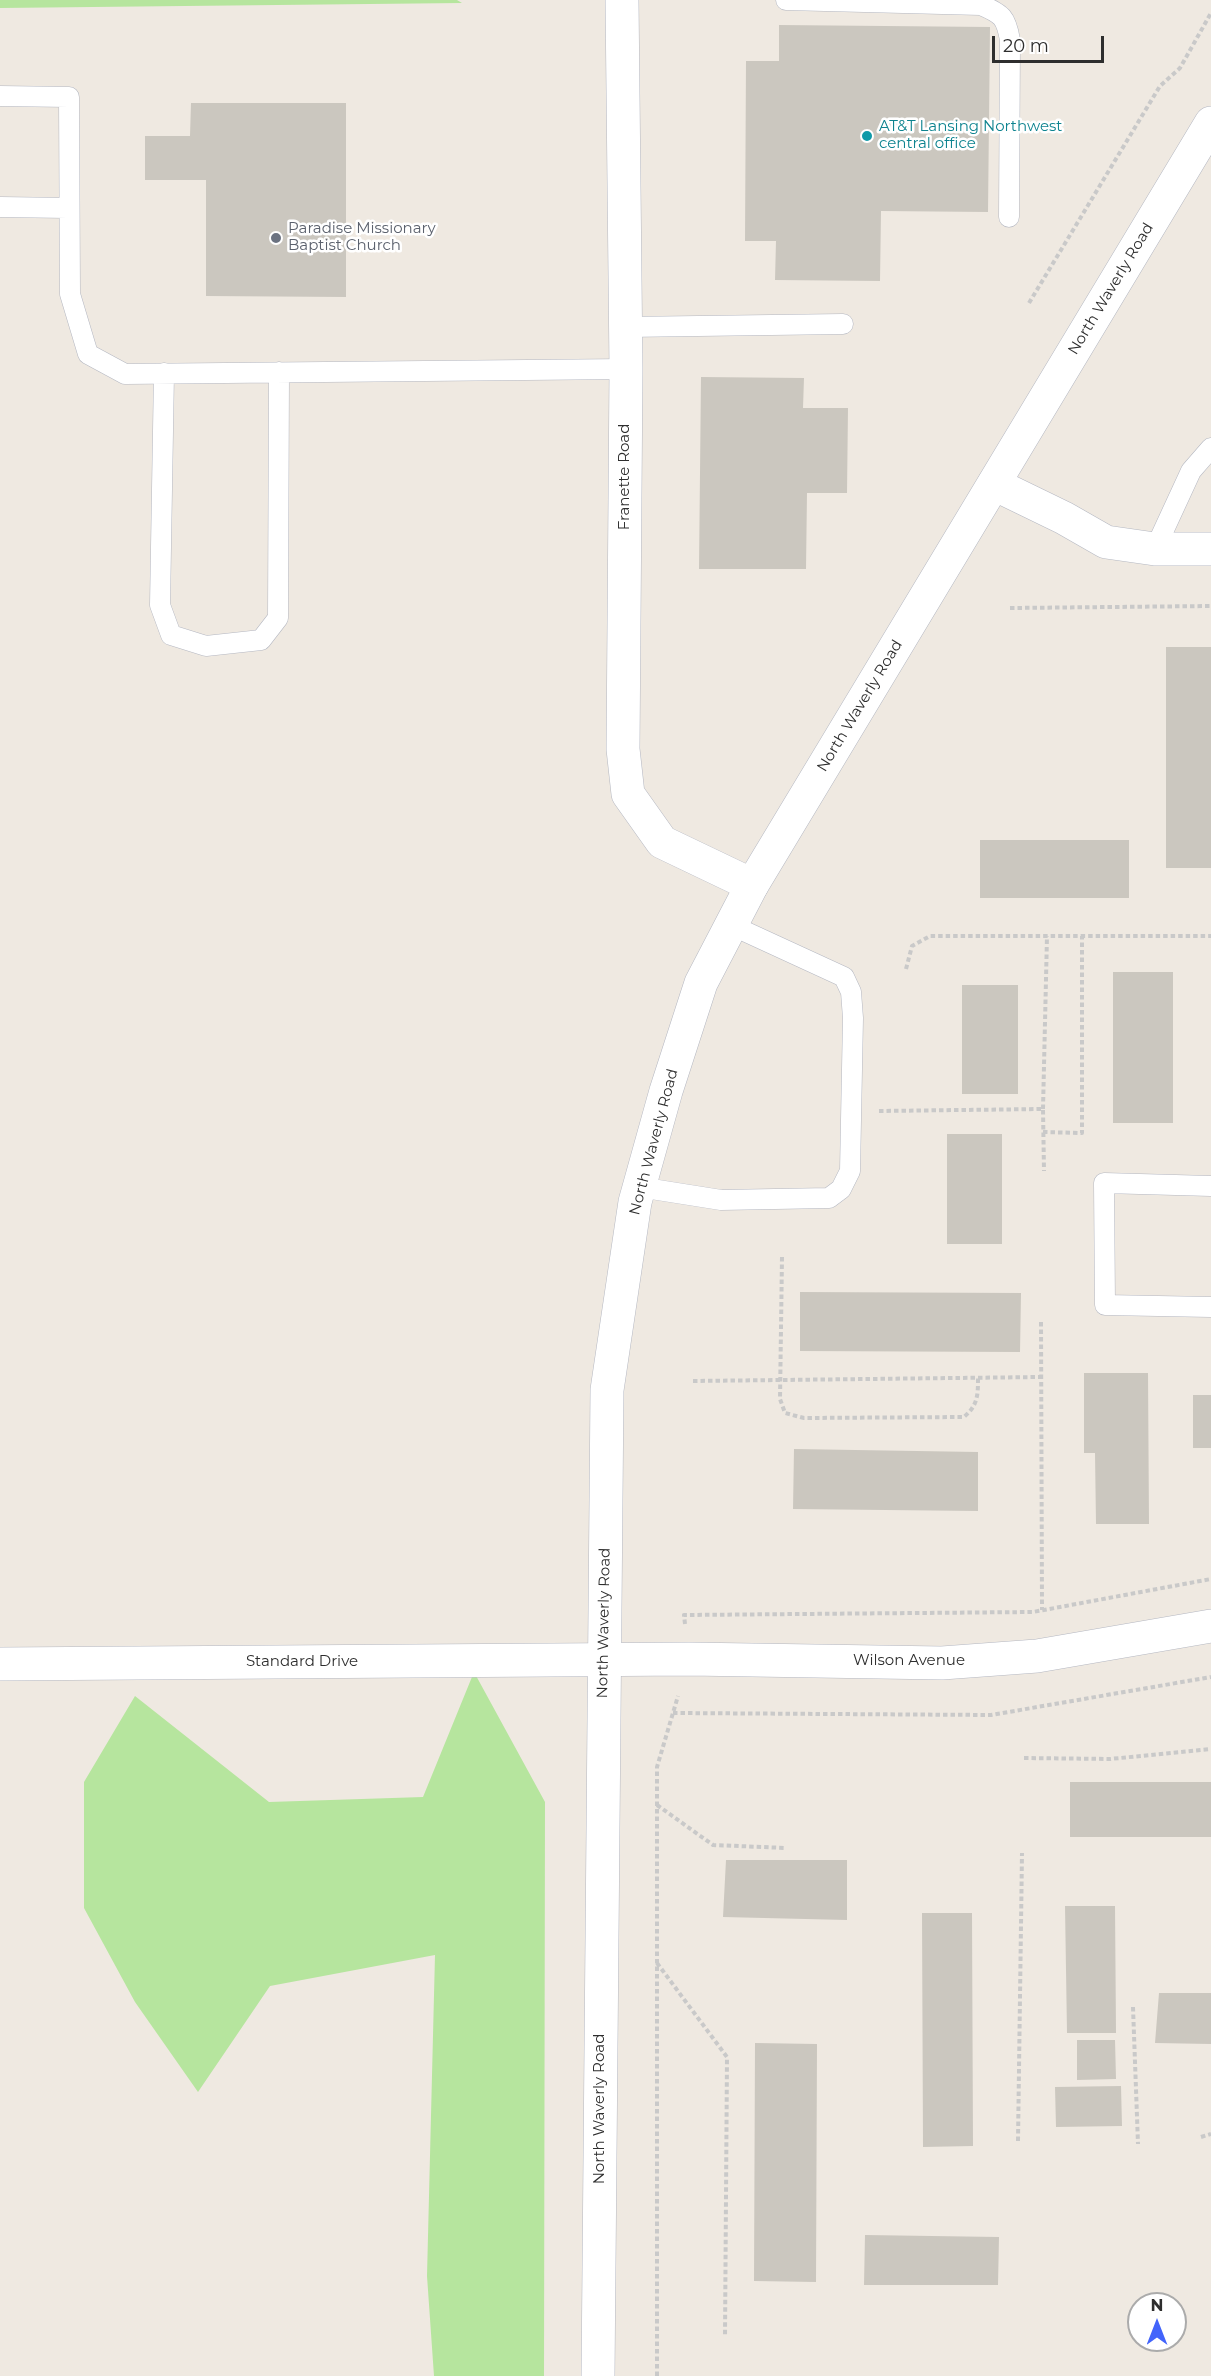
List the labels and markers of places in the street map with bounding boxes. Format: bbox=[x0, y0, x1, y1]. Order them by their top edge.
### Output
place label: AT&T Lansing Northwest central office bbox=[879, 118, 1062, 153]
marker: AT&T Lansing Northwest central office bbox=[860, 129, 874, 143]
place label: Paradise Missionary Baptist Church bbox=[288, 220, 436, 255]
marker: Paradise Missionary Baptist Church bbox=[269, 231, 283, 245]

